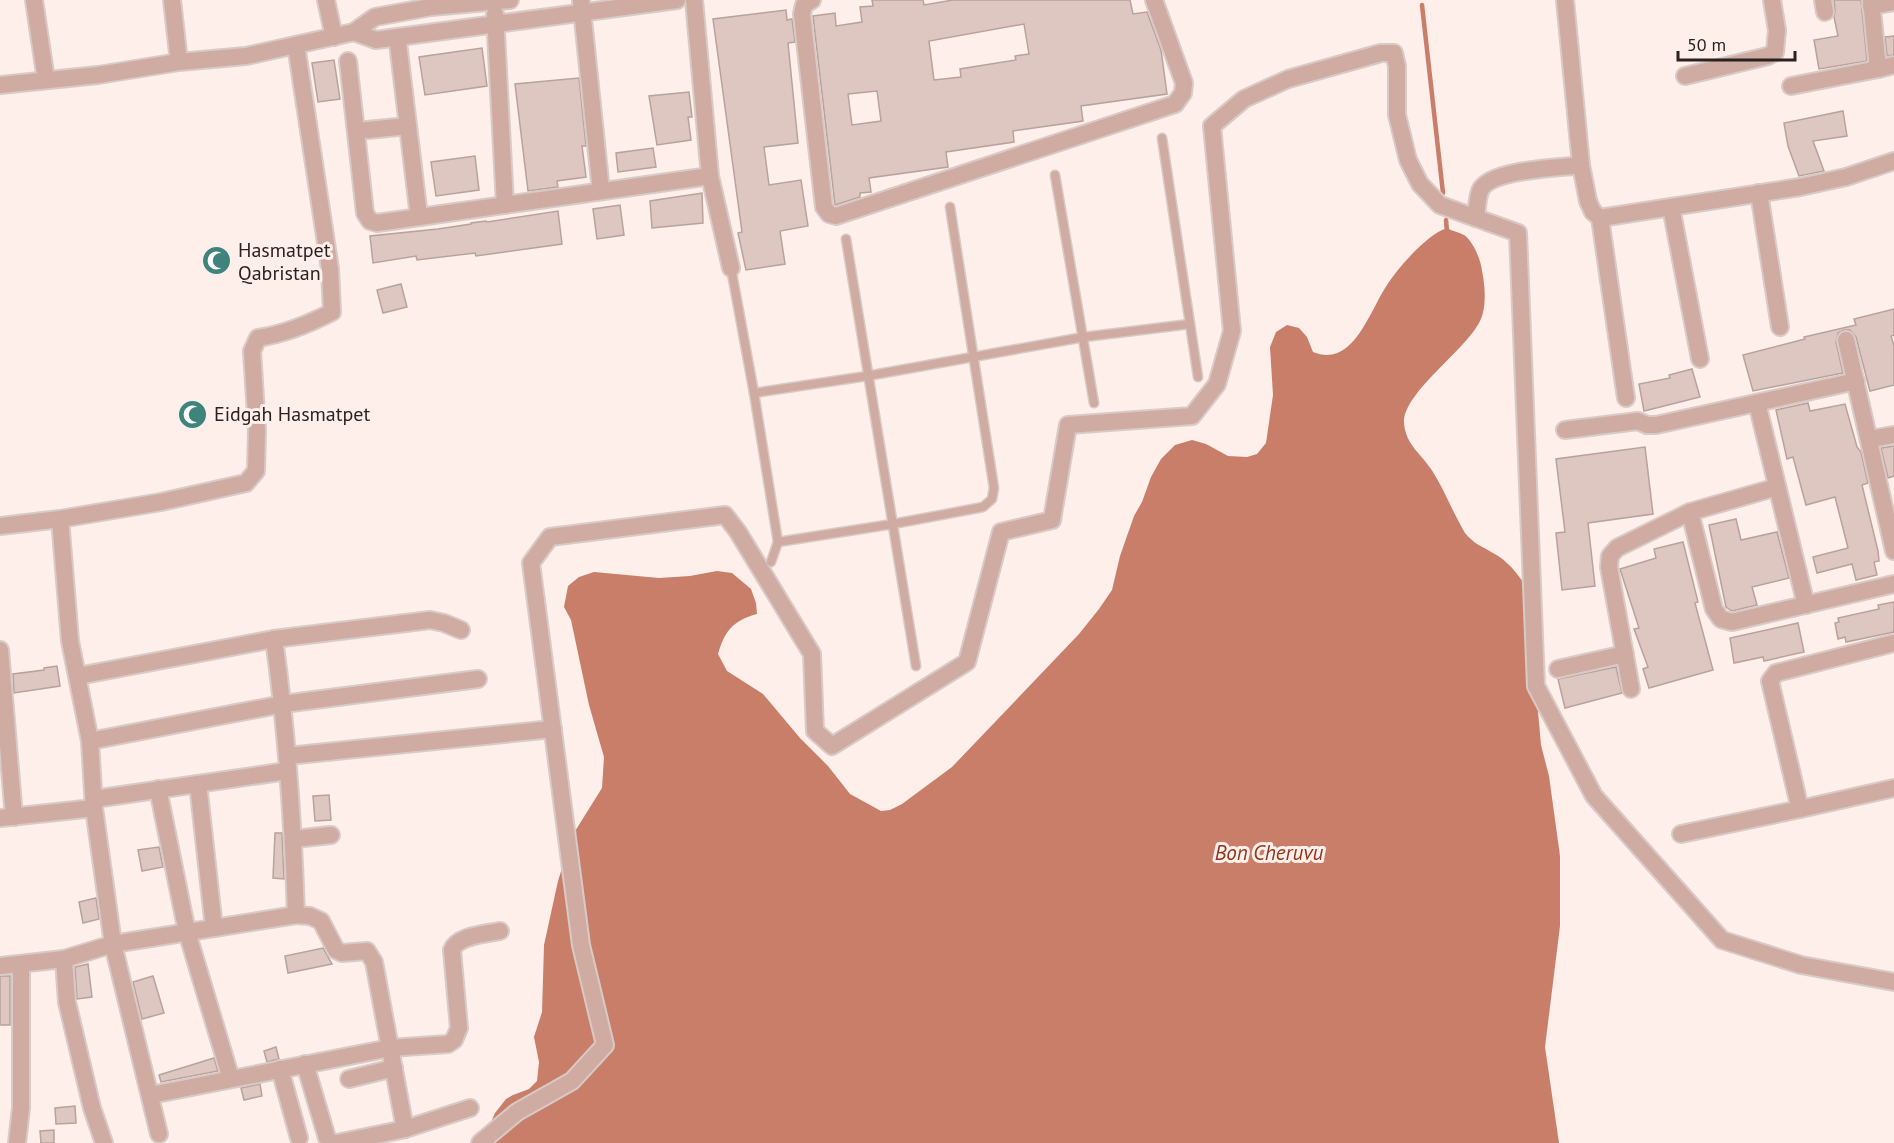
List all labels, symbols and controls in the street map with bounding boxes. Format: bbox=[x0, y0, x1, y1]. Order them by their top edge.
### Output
scale bar bbox=[1678, 24, 1795, 62]
text: 50 m bbox=[1687, 33, 1726, 56]
place label: Hasmatpet Qabristan bbox=[238, 237, 331, 286]
mosque icon: Hasmatpet Qabristan bbox=[201, 245, 233, 277]
mosque icon: Eidgah Hasmatpet bbox=[177, 398, 209, 430]
place label: Eidgah Hasmatpet bbox=[214, 401, 370, 427]
water label: Bon Cheruvu bbox=[1215, 839, 1324, 866]

